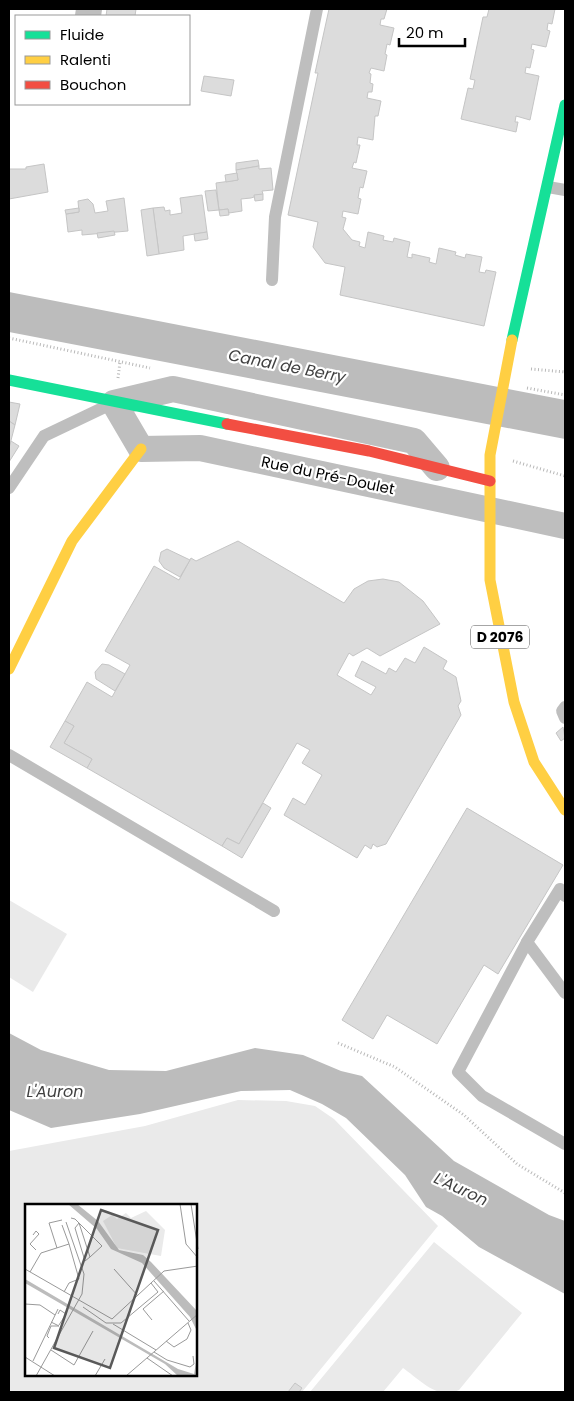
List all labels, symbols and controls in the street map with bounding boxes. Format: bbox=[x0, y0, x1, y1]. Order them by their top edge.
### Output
legend bbox=[15, 15, 190, 105]
scale bar bbox=[399, 15, 465, 47]
text: 20 m bbox=[406, 22, 444, 43]
text: Fluide bbox=[60, 24, 104, 45]
text: Ralenti bbox=[60, 49, 111, 70]
text: Bouchon bbox=[60, 74, 126, 95]
water label: Canal de Berry bbox=[226, 343, 349, 389]
street label: Rue du Pré-Doulet bbox=[259, 451, 397, 499]
road number: D 2076 bbox=[471, 626, 529, 649]
water label: L'Auron bbox=[27, 1080, 83, 1103]
water label: L'Auron bbox=[430, 1167, 492, 1211]
inset map bbox=[25, 1204, 198, 1376]

